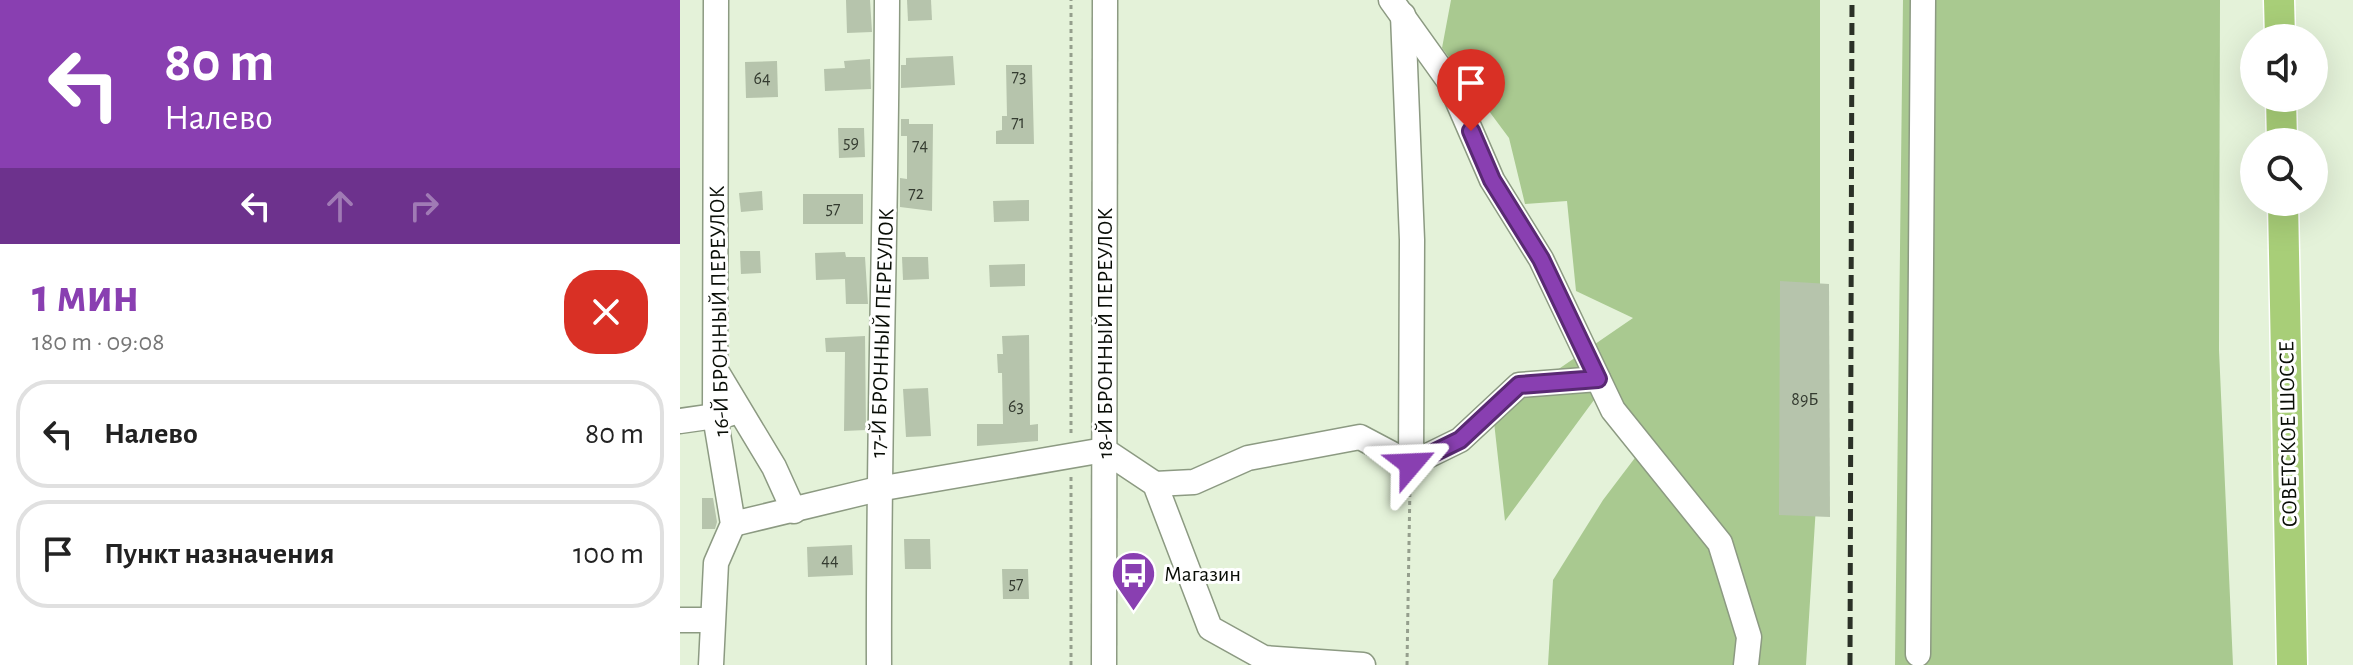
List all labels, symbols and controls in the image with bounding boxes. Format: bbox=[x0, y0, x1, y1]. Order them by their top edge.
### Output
map controls bbox=[2240, 24, 2328, 216]
button: sound bbox=[2240, 24, 2328, 112]
icon: left bbox=[32, 32, 136, 136]
text: 80 m bbox=[164, 35, 274, 91]
pin bbox=[1437, 49, 1505, 131]
icon: arrive bbox=[1449, 61, 1493, 105]
house number: 73 bbox=[1012, 68, 1026, 86]
house number: 64 bbox=[753, 70, 771, 88]
text: Налево bbox=[164, 100, 273, 136]
house number: 71 bbox=[1011, 114, 1025, 132]
button: search bbox=[2240, 128, 2328, 216]
house number: 59 bbox=[843, 134, 859, 152]
house number: 74 bbox=[912, 137, 928, 155]
icon: left bbox=[234, 184, 278, 228]
icon: ahead bbox=[318, 184, 362, 228]
icon: right bbox=[402, 184, 446, 228]
street label: 16-Й БРОННЫЙ ПЕРЕУЛОК bbox=[706, 185, 732, 437]
house number: 72 bbox=[908, 185, 924, 203]
house number: 57 bbox=[825, 200, 841, 218]
street label: 18-Й БРОННЫЙ ПЕРЕУЛОК bbox=[1094, 207, 1116, 458]
street label: 17-Й БРОННЫЙ ПЕРЕУЛОК bbox=[867, 208, 897, 458]
button: close bbox=[564, 270, 648, 354]
text: 1 мин bbox=[32, 273, 139, 321]
text: 180 m · 09:08 bbox=[32, 329, 165, 355]
street label: СОВЕТСКОЕ ШОССЕ bbox=[2275, 341, 2301, 527]
house number: 89Б bbox=[1791, 391, 1819, 409]
house number: 63 bbox=[1008, 398, 1024, 416]
icon: left bbox=[36, 412, 80, 456]
text: Налево bbox=[104, 419, 198, 449]
text: 80 m bbox=[585, 419, 644, 449]
position arrow bbox=[1369, 422, 1453, 506]
icon: arrive bbox=[36, 532, 80, 576]
text: Пункт назначения bbox=[104, 539, 335, 569]
text: 100 m bbox=[573, 539, 644, 569]
bus stop icon: Магазин bbox=[1109, 550, 1157, 613]
house number: 44 bbox=[821, 552, 839, 570]
place label: Магазин bbox=[1164, 563, 1241, 585]
house number: 57 bbox=[1008, 575, 1024, 593]

